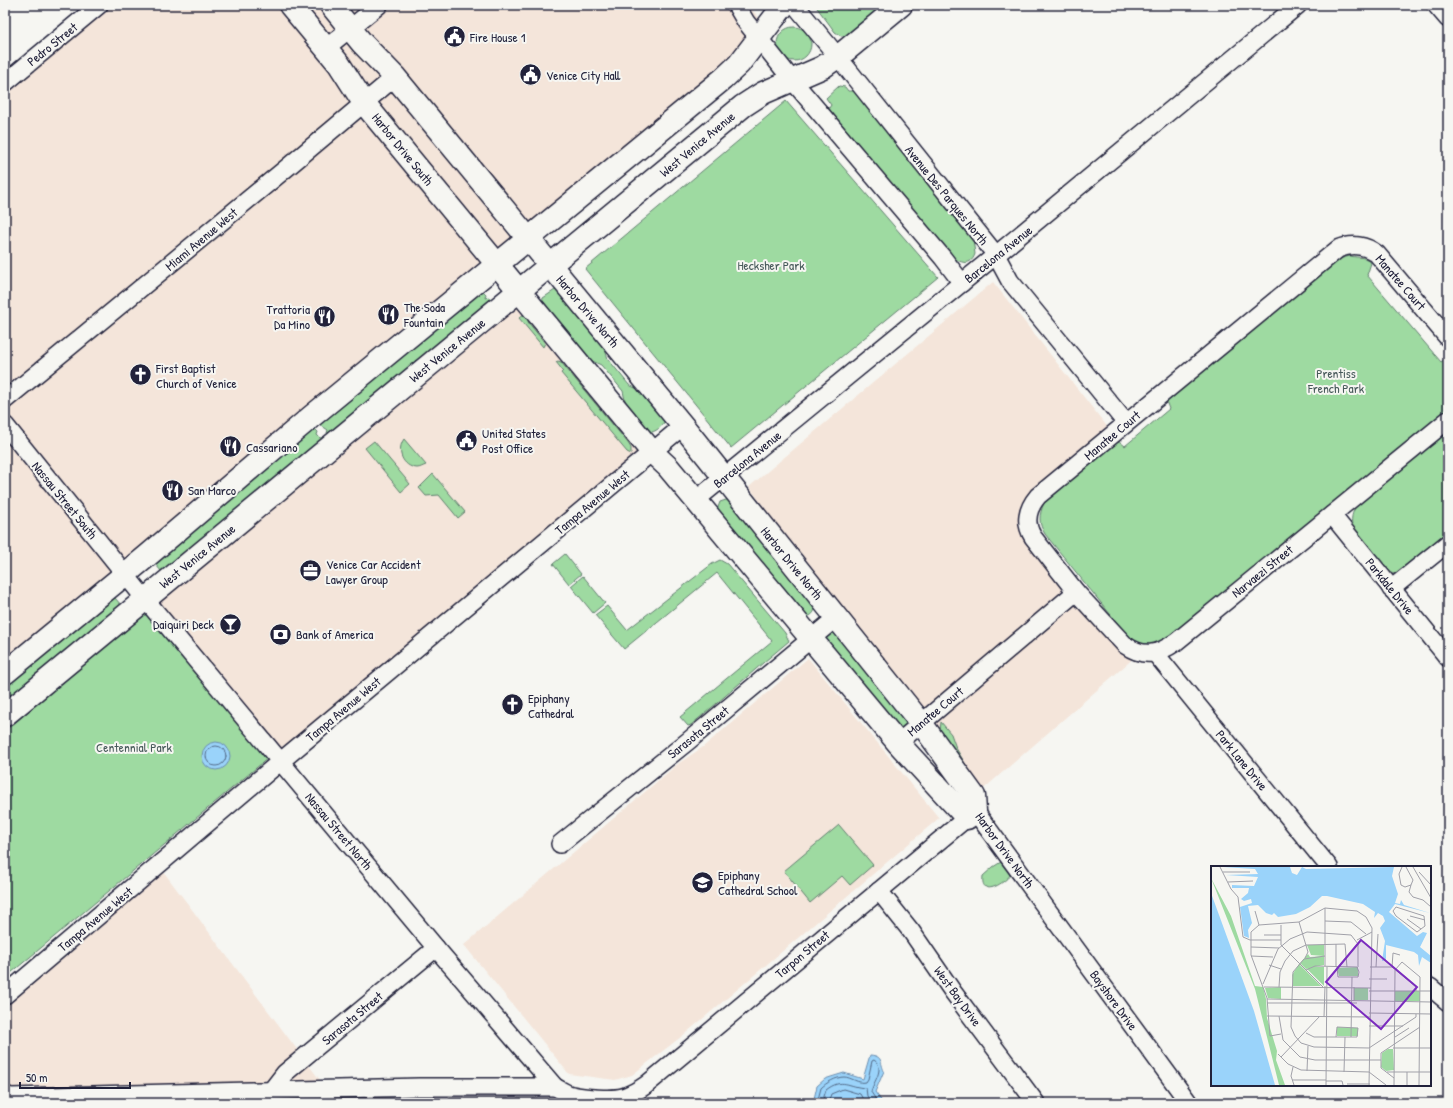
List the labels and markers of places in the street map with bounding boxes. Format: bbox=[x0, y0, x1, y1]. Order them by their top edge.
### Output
public building icon: Fire House 1 bbox=[441, 24, 467, 50]
place label: Fire House 1 bbox=[469, 28, 526, 46]
public building icon: Venice City Hall bbox=[518, 62, 544, 88]
place label: Venice City Hall bbox=[546, 66, 621, 84]
place label: The Soda Fountain bbox=[403, 298, 445, 331]
place label: Trattoria Da Mino bbox=[267, 300, 310, 333]
restaurant icon: The Soda Fountain bbox=[375, 301, 401, 327]
restaurant icon: Trattoria Da Mino bbox=[312, 303, 338, 329]
place label: First Baptist Church of Venice bbox=[155, 359, 237, 392]
church icon: First Baptist Church of Venice bbox=[127, 362, 153, 388]
place label: United States Post Office bbox=[482, 424, 546, 457]
public building icon: United States Post Office bbox=[453, 427, 479, 453]
restaurant icon: Cassariano bbox=[218, 434, 244, 460]
place label: Cassariano bbox=[246, 438, 297, 456]
restaurant icon: San Marco bbox=[160, 477, 186, 503]
place label: San Marco bbox=[188, 481, 236, 499]
place label: Venice Car Accident Lawyer Group bbox=[326, 555, 421, 588]
office icon: Venice Car Accident Lawyer Group bbox=[298, 558, 324, 584]
bar icon: Daiquiri Deck bbox=[217, 611, 243, 637]
place label: Daiquiri Deck bbox=[153, 615, 215, 633]
bank icon: Bank of America bbox=[267, 621, 293, 647]
place label: Bank of America bbox=[296, 625, 373, 643]
place label: Epiphany Cathedral bbox=[528, 689, 574, 722]
church icon: Epiphany Cathedral bbox=[499, 692, 525, 718]
place label: Epiphany Cathedral School bbox=[718, 866, 798, 899]
school or university icon: Epiphany Cathedral School bbox=[689, 869, 715, 895]

